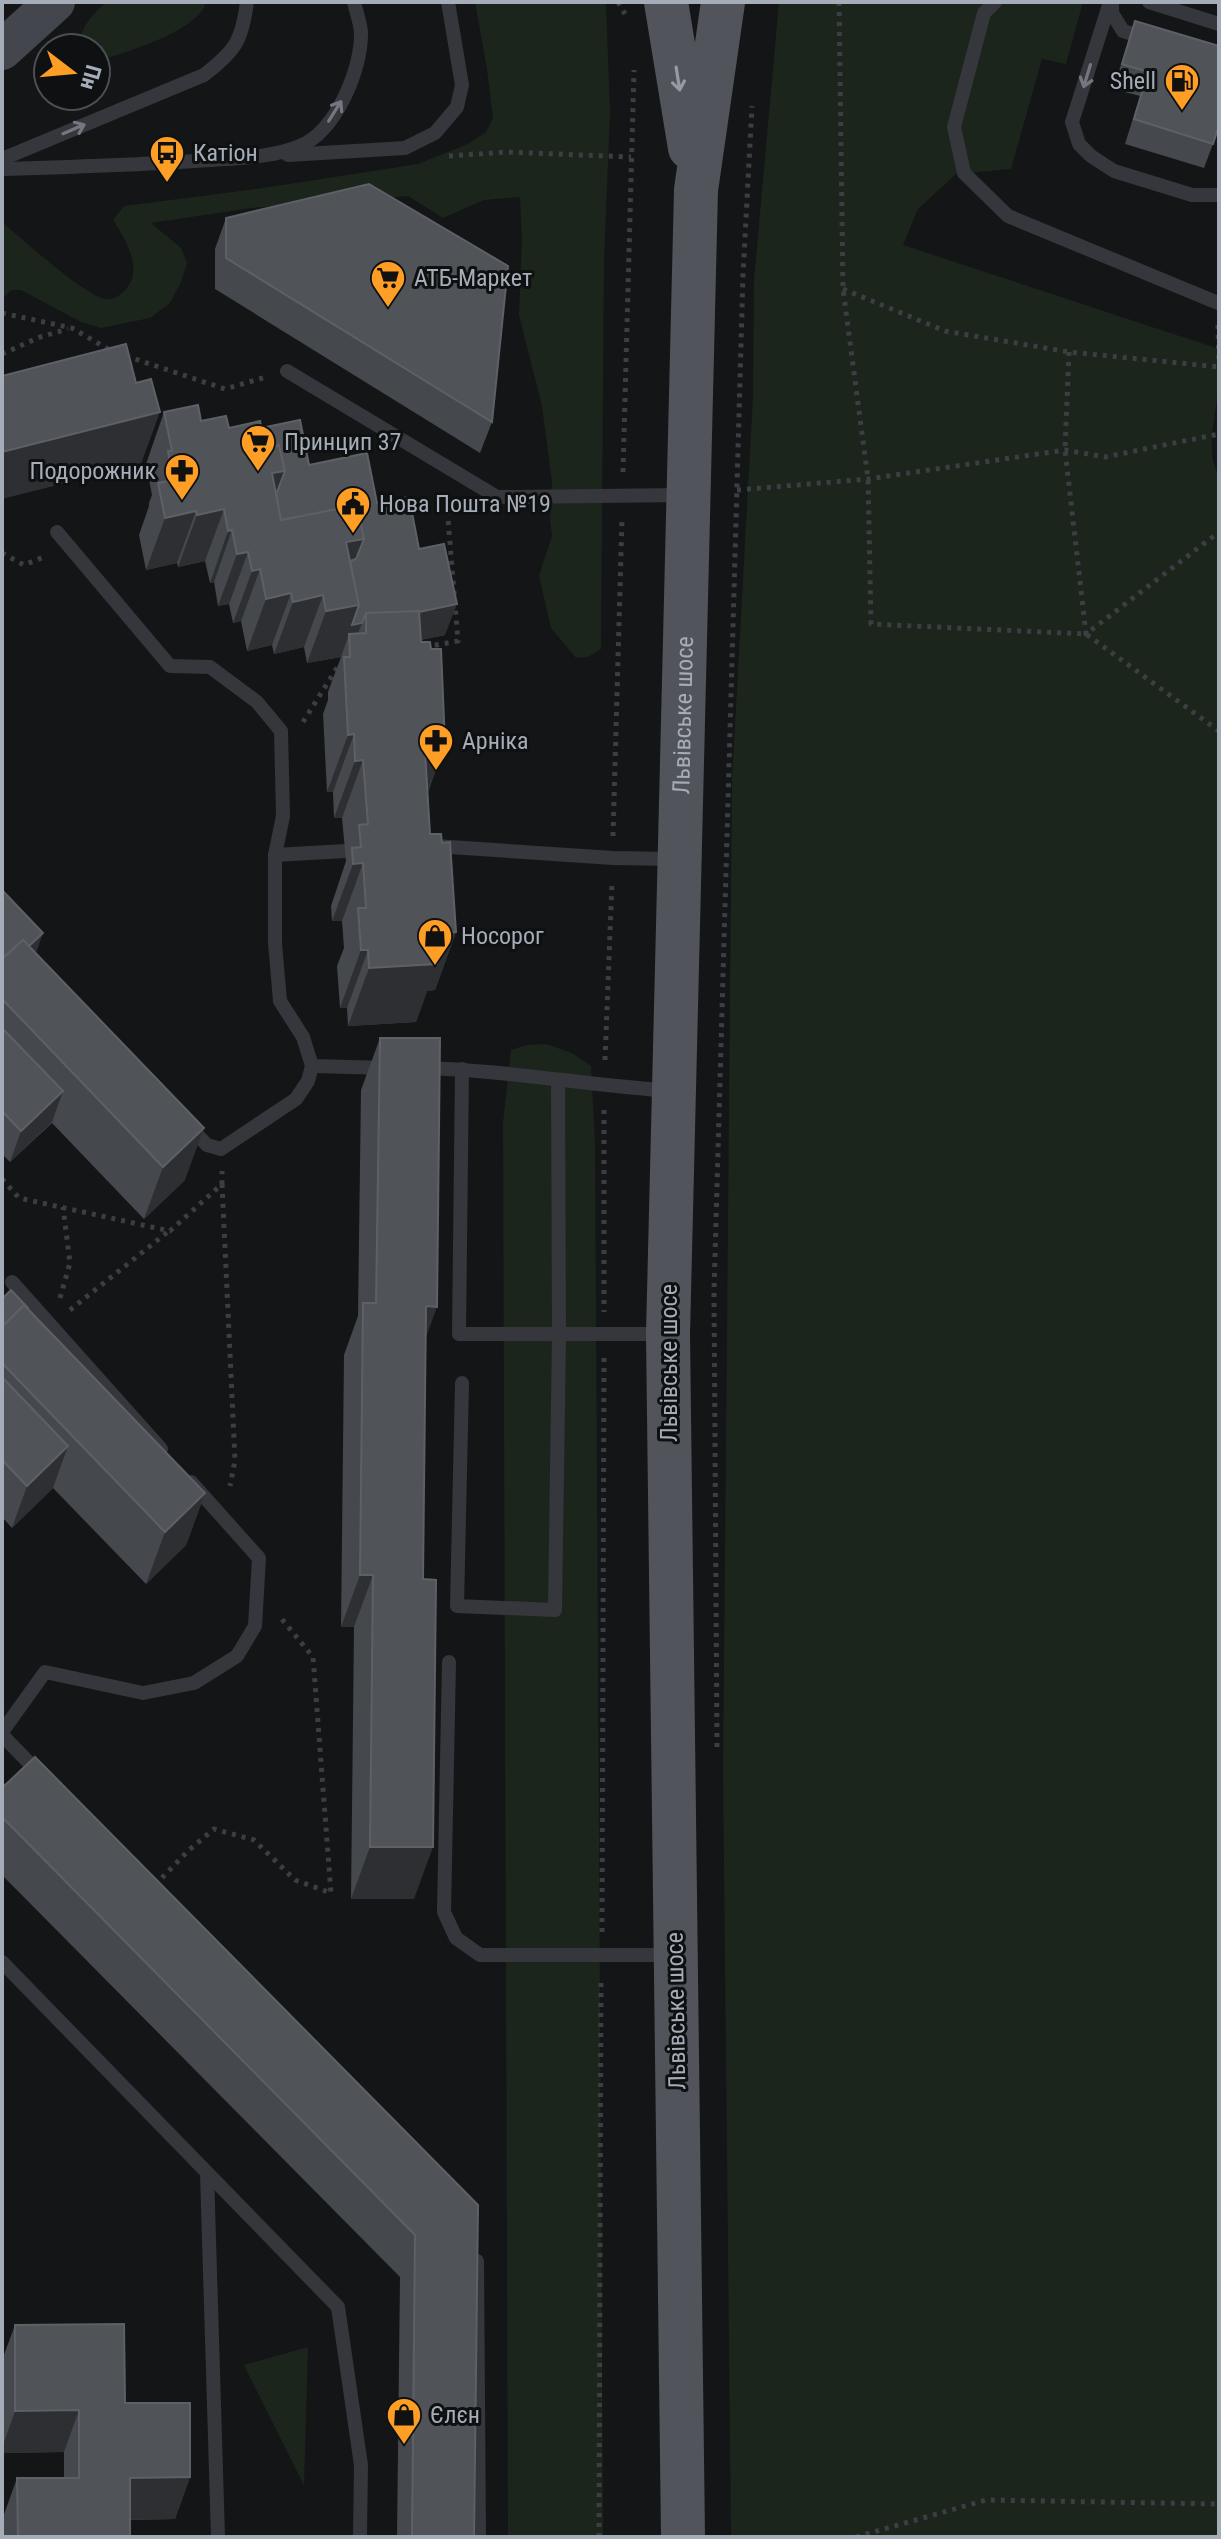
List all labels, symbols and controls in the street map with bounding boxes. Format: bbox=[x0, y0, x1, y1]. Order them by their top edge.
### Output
north arrow bbox=[32, 32, 112, 112]
text: Пн bbox=[75, 62, 106, 93]
fuel station icon: Shell bbox=[1163, 62, 1201, 112]
one-way arrow bbox=[1079, 63, 1094, 89]
one-way arrow bbox=[672, 66, 687, 91]
place label: Shell bbox=[1110, 67, 1156, 95]
one-way arrow bbox=[328, 100, 344, 123]
one-way arrow bbox=[61, 121, 86, 136]
bus stop icon: Катіон bbox=[148, 134, 186, 184]
place label: Катіон bbox=[193, 139, 258, 167]
supermarket icon: АТБ-Маркет bbox=[369, 259, 407, 309]
place label: АТБ-Маркет bbox=[414, 264, 532, 292]
supermarket icon: Принцип 37 bbox=[239, 423, 277, 473]
place label: Принцип 37 bbox=[284, 428, 401, 456]
pharmacy icon: Подорожник bbox=[163, 452, 201, 502]
place label: Подорожник bbox=[29, 457, 156, 485]
public building icon: Нова Пошта №19 bbox=[334, 485, 372, 535]
place label: Нова Пошта №19 bbox=[379, 490, 551, 518]
street label: Львівське шосе bbox=[667, 636, 699, 795]
pharmacy icon: Арніка bbox=[417, 722, 455, 772]
place label: Арніка bbox=[462, 727, 528, 755]
shop icon: Носорог bbox=[416, 917, 454, 967]
place label: Носорог bbox=[461, 922, 544, 950]
street label: Львівське шосе bbox=[655, 1284, 683, 1442]
street label: Львівське шосе bbox=[661, 1932, 691, 2090]
shop icon: Єлєн bbox=[385, 2396, 423, 2446]
place label: Єлєн bbox=[430, 2401, 480, 2429]

